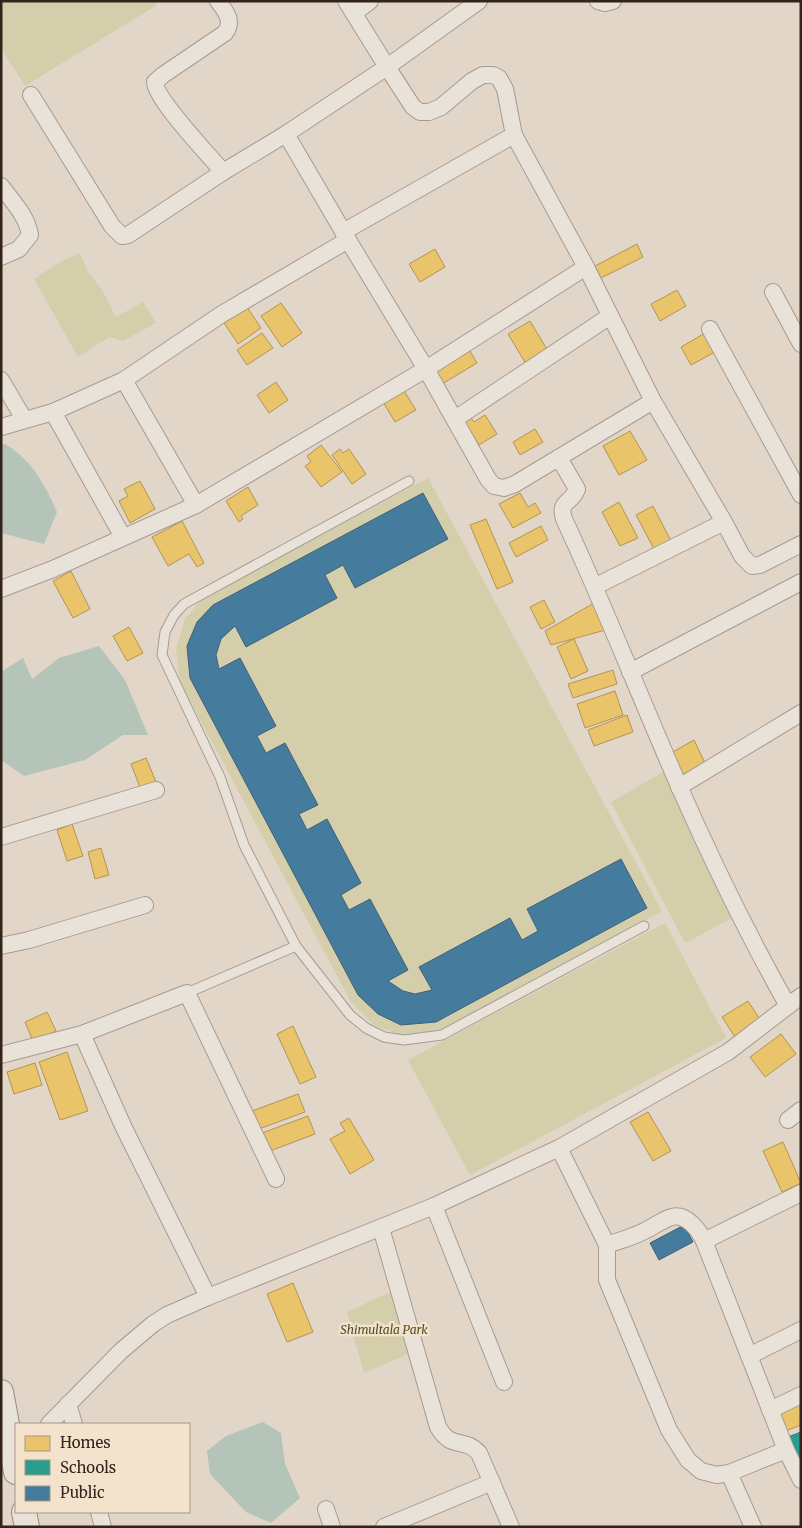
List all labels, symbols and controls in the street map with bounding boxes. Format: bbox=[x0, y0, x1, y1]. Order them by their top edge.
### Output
park label: Shimultala Park bbox=[340, 1322, 428, 1337]
legend bbox=[15, 1423, 190, 1513]
text: Homes bbox=[60, 1433, 111, 1452]
text: Schools bbox=[60, 1458, 116, 1477]
text: Public bbox=[60, 1483, 105, 1502]

